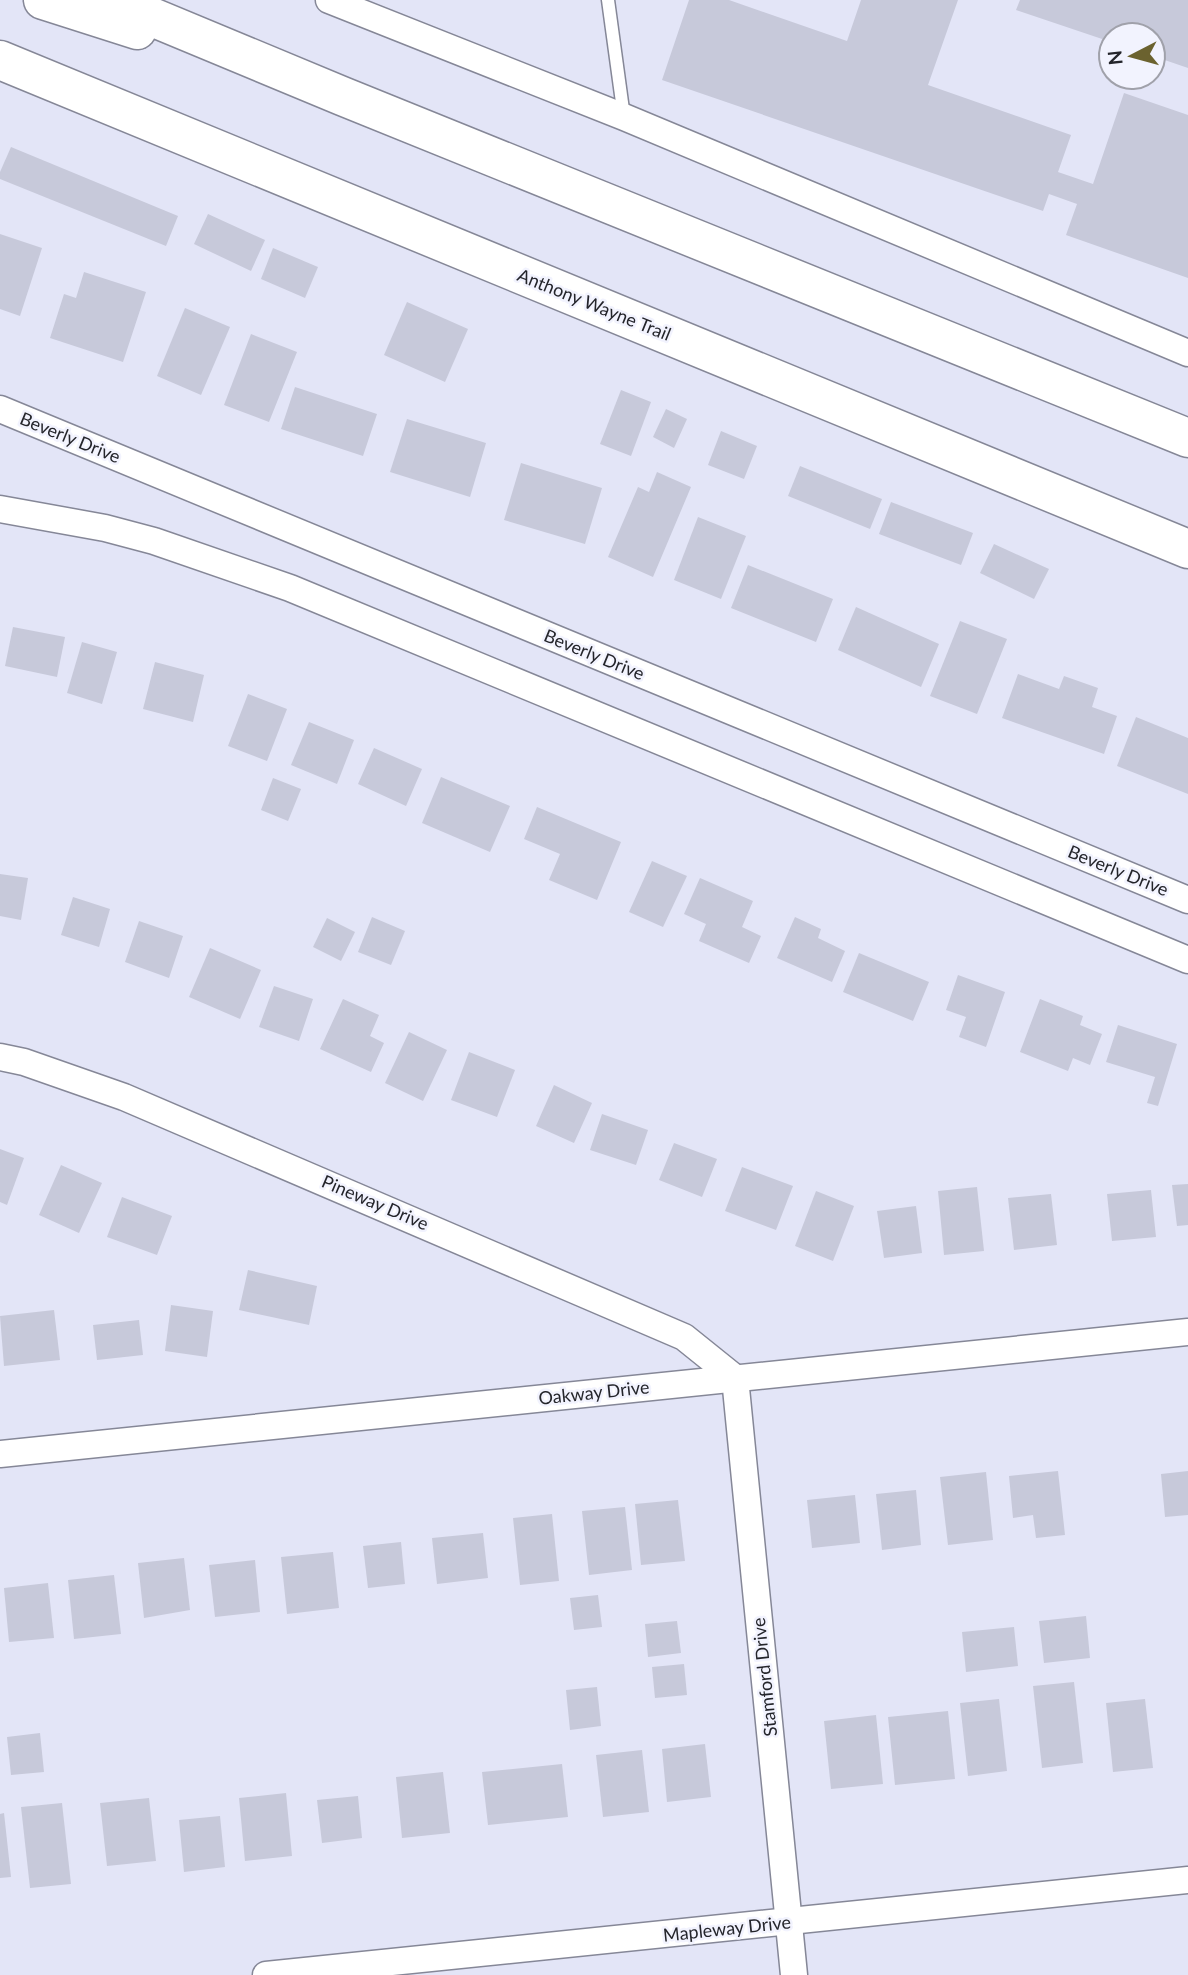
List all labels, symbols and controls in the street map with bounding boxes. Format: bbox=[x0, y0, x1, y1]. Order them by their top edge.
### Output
north arrow bbox=[1097, 21, 1167, 91]
text: N bbox=[1102, 49, 1127, 66]
street label: Anthony Wayne Trail bbox=[514, 263, 674, 345]
street label: Beverly Drive bbox=[17, 407, 124, 467]
street label: Beverly Drive bbox=[541, 624, 648, 684]
street label: Beverly Drive bbox=[1065, 840, 1172, 900]
street label: Pineway Drive bbox=[319, 1170, 432, 1234]
street label: Oakway Drive bbox=[537, 1375, 650, 1409]
street label: Stamford Drive bbox=[747, 1617, 781, 1738]
street label: Mapleway Drive bbox=[662, 1910, 792, 1946]

